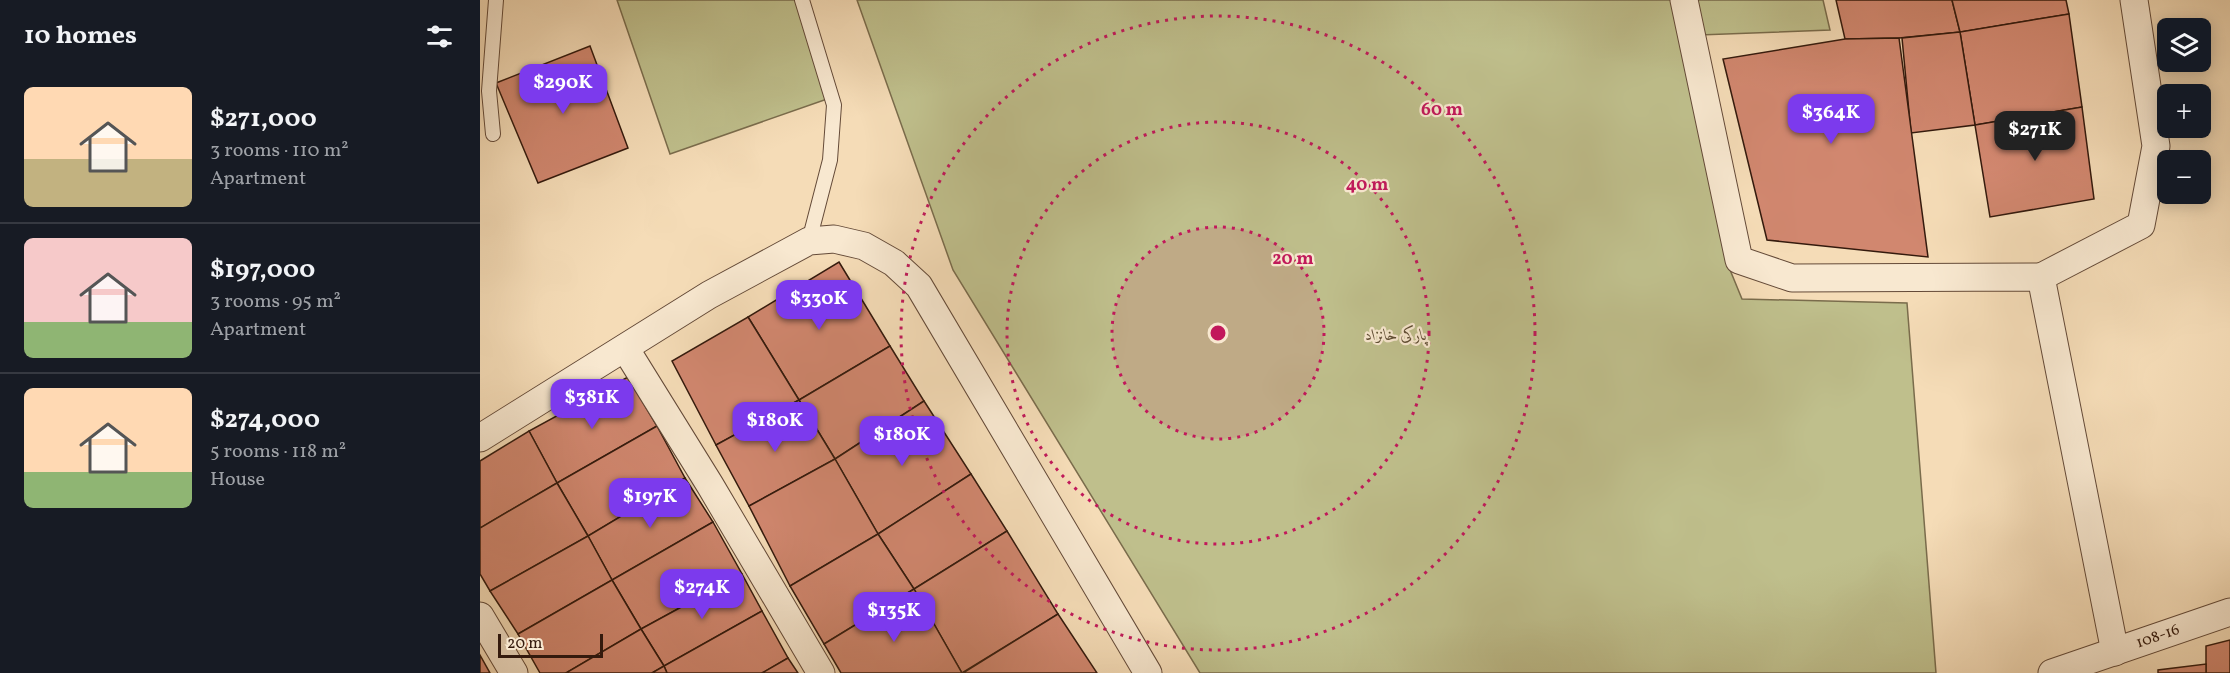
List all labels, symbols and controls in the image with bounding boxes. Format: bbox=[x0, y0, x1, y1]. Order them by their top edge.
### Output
text: 10 homes bbox=[24, 18, 137, 54]
map controls bbox=[2157, 18, 2211, 204]
button: layers bbox=[2157, 18, 2211, 72]
icon: filters bbox=[423, 20, 456, 53]
pin: $290K bbox=[521, 64, 605, 115]
text: $290K bbox=[533, 69, 593, 97]
button: + bbox=[2157, 84, 2211, 138]
pin: $364K bbox=[1789, 94, 1873, 145]
text: 60 m bbox=[1421, 98, 1463, 123]
text: $364K bbox=[1802, 99, 1860, 127]
text: $271,000 bbox=[210, 101, 317, 137]
icon: home bbox=[72, 111, 144, 183]
pin: $271K bbox=[1993, 111, 2077, 162]
text: $271K bbox=[2008, 116, 2062, 144]
text: 3 rooms · 110 m² bbox=[210, 137, 349, 165]
button: − bbox=[2157, 150, 2211, 204]
text: Apartment bbox=[210, 165, 306, 193]
text: 40 m bbox=[1346, 173, 1388, 198]
text: 20 m bbox=[1272, 247, 1314, 272]
text: $197,000 bbox=[210, 252, 315, 288]
icon: home bbox=[72, 262, 144, 334]
pin: $330K bbox=[777, 280, 861, 331]
text: $330K bbox=[790, 285, 848, 313]
text: 3 rooms · 95 m² bbox=[210, 288, 341, 316]
text: Apartment bbox=[210, 316, 306, 344]
centre of rings bbox=[1208, 323, 1228, 343]
park label: پارکی خانزاد bbox=[1365, 324, 1429, 347]
pin: $381K bbox=[550, 379, 634, 430]
text: $381K bbox=[565, 384, 619, 412]
text: $274,000 bbox=[210, 402, 320, 438]
pin: $180K bbox=[733, 402, 817, 453]
text: $180K bbox=[747, 407, 803, 435]
icon: home bbox=[72, 412, 144, 484]
pin: $180K bbox=[860, 416, 944, 467]
text: $180K bbox=[874, 421, 930, 449]
text: 5 rooms · 118 m² bbox=[210, 438, 346, 466]
text: House bbox=[210, 466, 265, 494]
pin: $197K bbox=[608, 478, 692, 529]
text: $197K bbox=[623, 483, 677, 511]
pin: $274K bbox=[660, 569, 744, 620]
text: $274K bbox=[674, 574, 730, 602]
pin: $135K bbox=[852, 592, 936, 643]
text: $135K bbox=[867, 597, 921, 625]
street label: 108-16 bbox=[2133, 619, 2183, 654]
scale bar bbox=[498, 631, 603, 658]
text: 20 m bbox=[507, 633, 542, 655]

